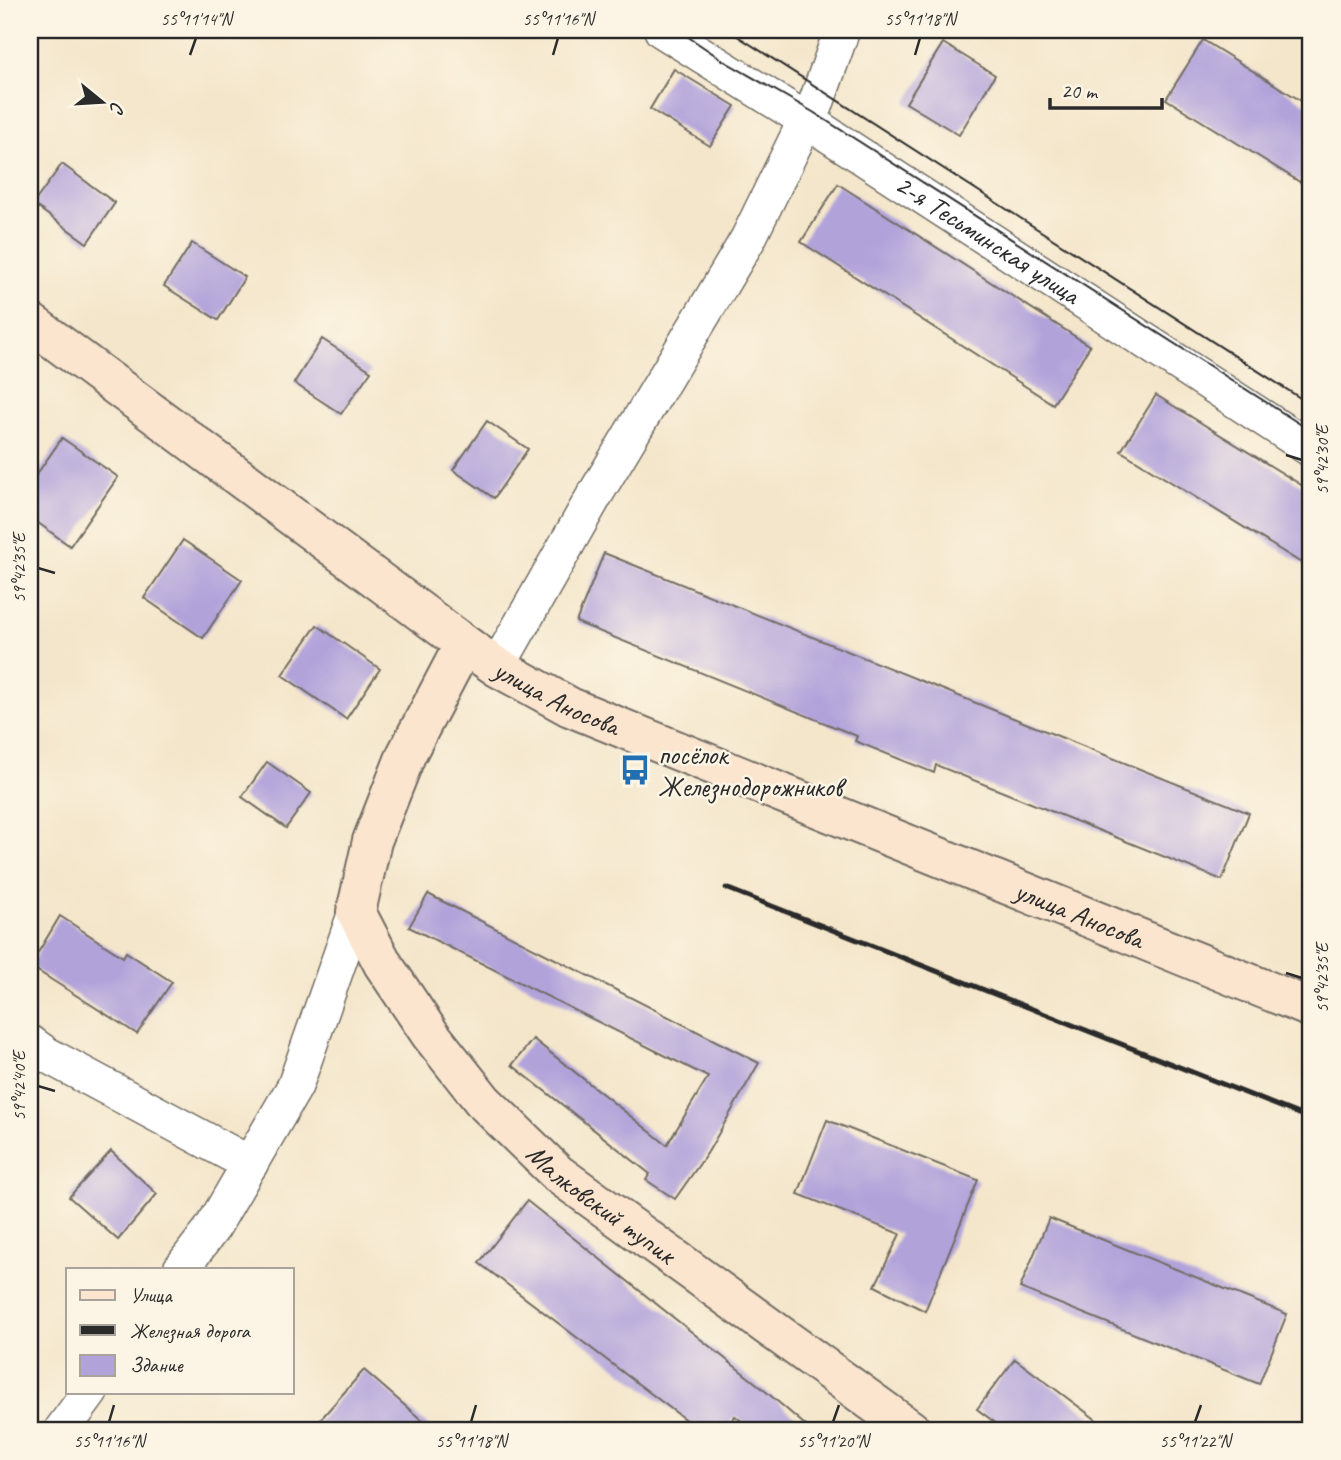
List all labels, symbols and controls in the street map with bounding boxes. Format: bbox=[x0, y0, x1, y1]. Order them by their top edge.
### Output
text: 55°11'14"N bbox=[161, 8, 235, 30]
text: 55°11'16"N bbox=[523, 8, 597, 30]
text: 55°11'18"N bbox=[885, 8, 959, 30]
north arrow bbox=[66, 66, 136, 136]
scale bar bbox=[1050, 66, 1162, 110]
text: 20 m bbox=[1061, 78, 1099, 104]
text: С bbox=[104, 99, 130, 118]
street label: 2-я Тесьминская улица bbox=[889, 166, 1088, 313]
text: 59°42'30"E bbox=[1311, 423, 1333, 495]
text: 59°42'35"E bbox=[8, 531, 30, 603]
street label: улица Аносова bbox=[486, 651, 627, 744]
place label: посёлок Железнодорожников bbox=[658, 737, 848, 804]
bus stop icon: посёлок Железнодорожников bbox=[618, 753, 652, 787]
street label: улица Аносова bbox=[1008, 872, 1151, 957]
text: 59°42'35"E bbox=[1311, 941, 1333, 1013]
text: 59°42'40"E bbox=[8, 1049, 30, 1121]
street label: Малковский тупик bbox=[519, 1136, 684, 1273]
legend bbox=[66, 1268, 294, 1394]
text: Улица bbox=[130, 1282, 173, 1308]
text: Железная дорога bbox=[130, 1318, 251, 1344]
text: Здание bbox=[130, 1352, 184, 1378]
text: 55°11'16"N bbox=[74, 1430, 148, 1452]
text: 55°11'18"N bbox=[436, 1430, 510, 1452]
text: 55°11'20"N bbox=[798, 1430, 872, 1452]
text: 55°11'22"N bbox=[1160, 1430, 1234, 1452]

